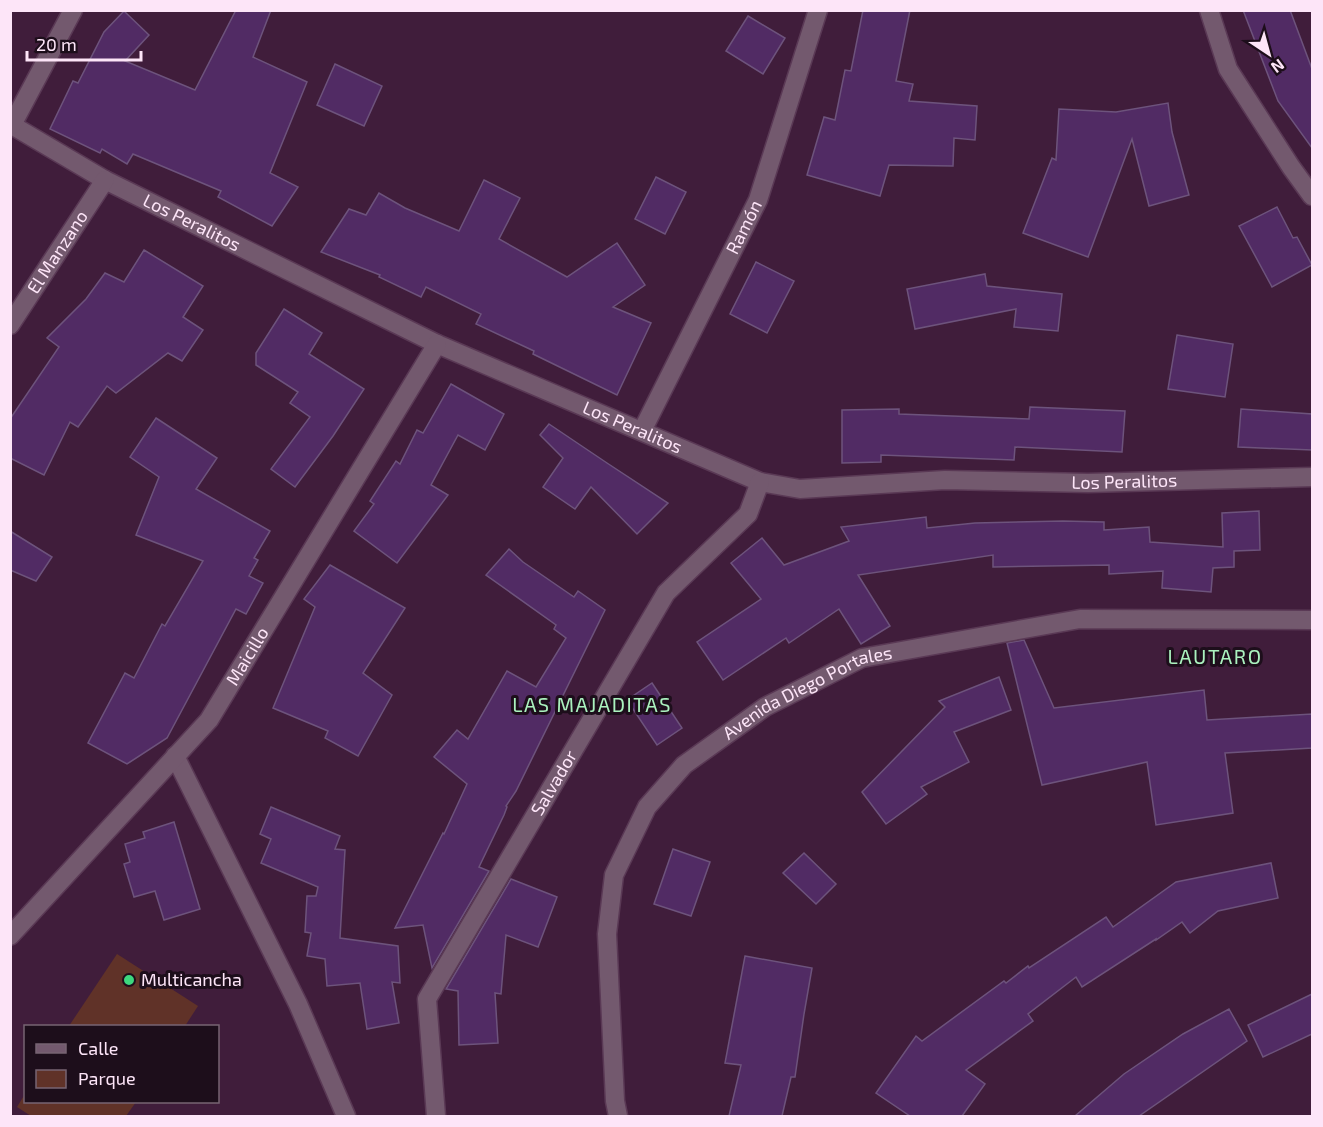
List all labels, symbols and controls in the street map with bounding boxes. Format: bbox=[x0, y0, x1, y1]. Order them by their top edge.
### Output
scale bar bbox=[27, 24, 141, 62]
north arrow bbox=[1239, 24, 1299, 84]
text: 20 m bbox=[36, 33, 77, 55]
text: N bbox=[1268, 55, 1288, 78]
street label: Los Peralitos bbox=[140, 189, 245, 255]
street label: Ramón bbox=[721, 196, 766, 257]
street label: El Manzano bbox=[22, 206, 92, 297]
street label: Los Peralitos bbox=[580, 396, 686, 457]
street label: Los Peralitos bbox=[1071, 469, 1177, 493]
street label: Maicillo bbox=[221, 623, 273, 689]
street label: Avenida Diego Portales bbox=[718, 641, 894, 744]
district label: LAUTARO bbox=[1167, 644, 1263, 668]
district label: LAS MAJADITAS bbox=[512, 692, 672, 716]
street label: Salvador bbox=[526, 746, 581, 819]
place label: Multicancha bbox=[141, 968, 242, 990]
marker: Multicancha bbox=[122, 973, 136, 987]
legend bbox=[24, 1025, 219, 1103]
text: Calle bbox=[78, 1037, 119, 1059]
text: Parque bbox=[78, 1067, 136, 1089]

